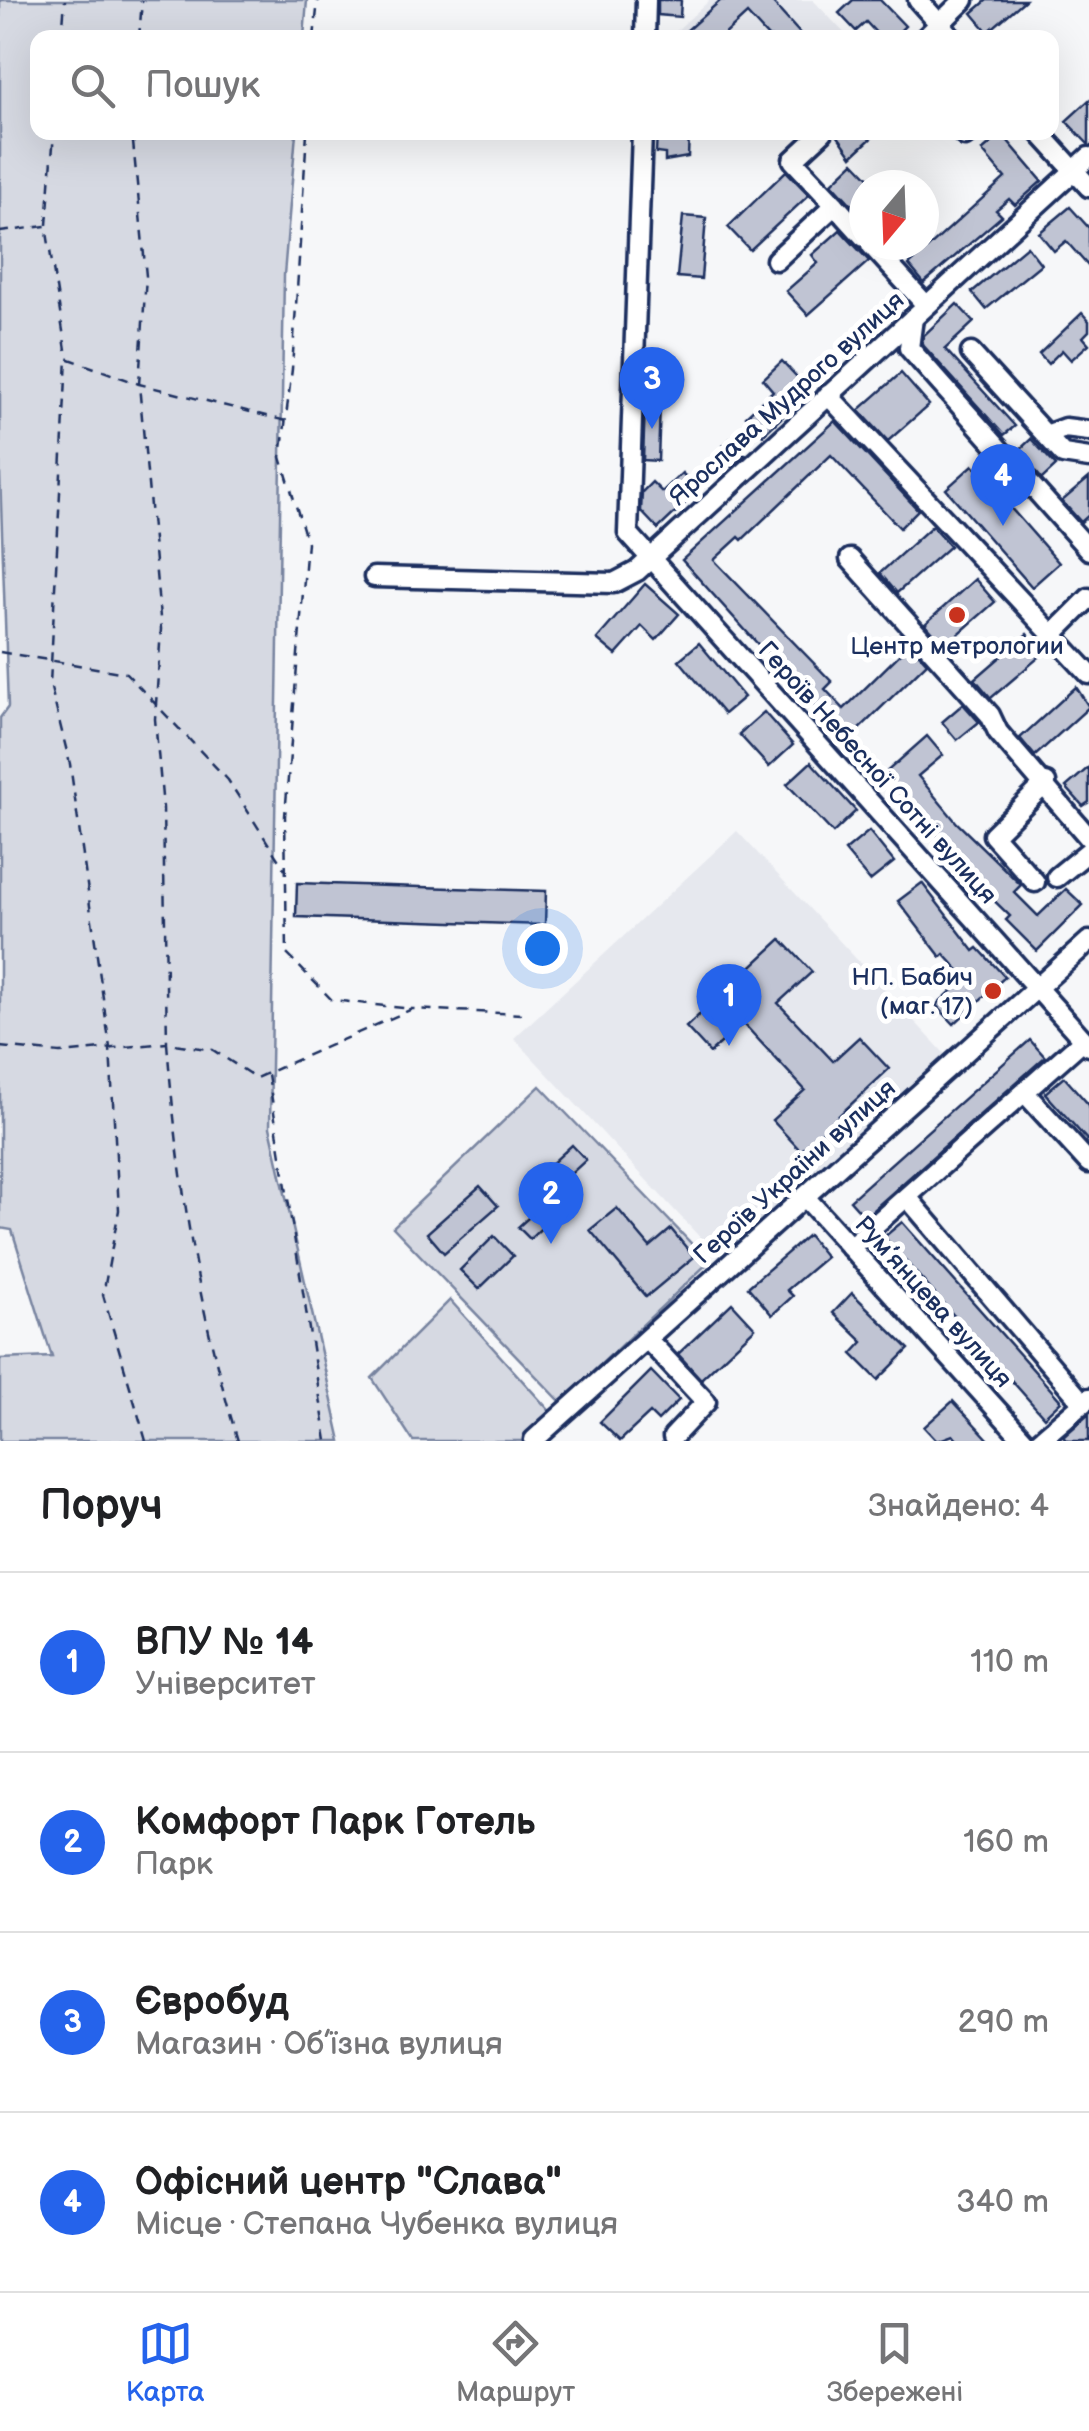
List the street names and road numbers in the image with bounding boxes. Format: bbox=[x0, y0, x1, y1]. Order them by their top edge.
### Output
street label: Ярослава Мудрого вулиця bbox=[663, 285, 911, 513]
street label: Героїв Небесної Сотні вулиця bbox=[751, 635, 1003, 911]
street label: Героїв України вулиця bbox=[688, 1073, 902, 1271]
street label: Рум’янцева вулиця bbox=[848, 1209, 1018, 1395]

